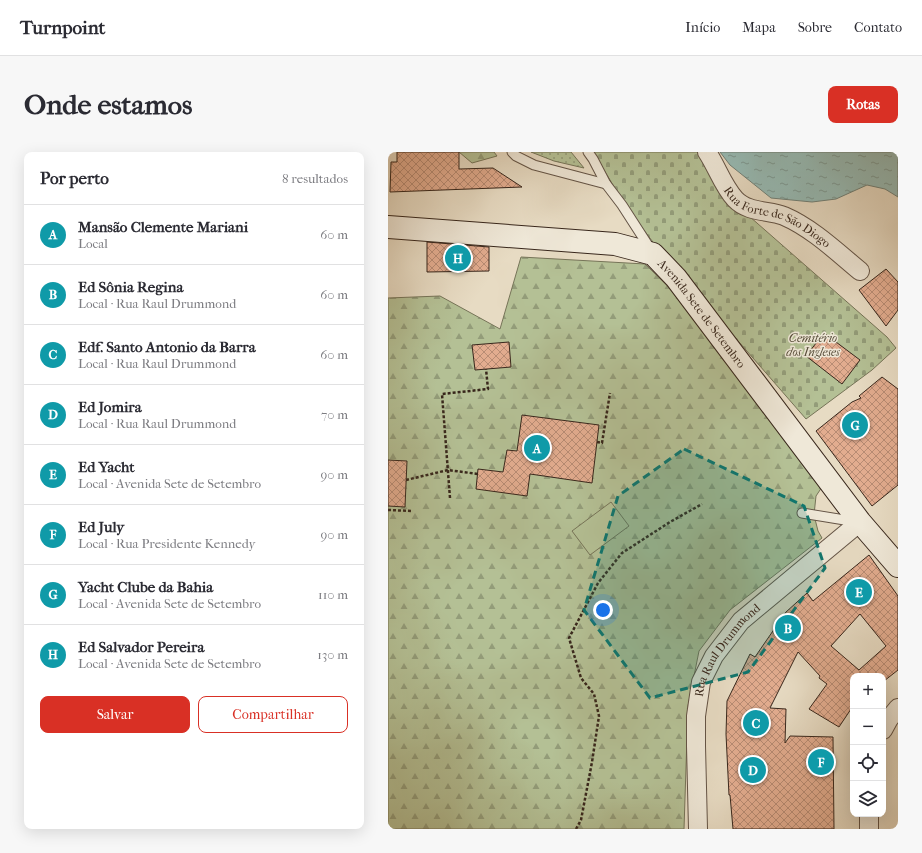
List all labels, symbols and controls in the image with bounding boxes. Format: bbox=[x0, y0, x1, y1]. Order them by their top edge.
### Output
text: Turnpoint bbox=[20, 17, 105, 39]
text: Início bbox=[685, 19, 720, 36]
text: Mapa bbox=[742, 19, 776, 36]
text: Sobre bbox=[798, 19, 832, 36]
text: Contato bbox=[854, 19, 902, 36]
button: Rotas bbox=[828, 86, 898, 123]
text: Onde estamos bbox=[24, 88, 192, 121]
text: Por perto bbox=[40, 168, 109, 188]
text: 8 resultados bbox=[282, 171, 348, 186]
street label: Rua Forte de São Diogo bbox=[721, 184, 833, 250]
text: Mansão Clemente Mariani bbox=[78, 218, 248, 236]
text: A bbox=[49, 227, 57, 242]
text: 60 m bbox=[320, 227, 348, 242]
text: Local bbox=[78, 236, 108, 251]
pin: H bbox=[445, 243, 471, 273]
street label: Avenida Sete de Setembro bbox=[654, 256, 748, 371]
text: Ed Sônia Regina bbox=[78, 278, 183, 296]
text: B bbox=[49, 287, 57, 302]
text: 60 m bbox=[320, 287, 348, 302]
text: Local · Rua Raul Drummond bbox=[78, 296, 236, 311]
park label: Cemitério dos Ingleses bbox=[786, 331, 840, 359]
text: Edf. Santo Antonio da Barra bbox=[78, 338, 256, 356]
text: C bbox=[49, 347, 57, 362]
text: 60 m bbox=[320, 347, 348, 362]
text: Local · Rua Raul Drummond bbox=[78, 356, 236, 371]
text: Ed Jomira bbox=[78, 398, 142, 416]
text: D bbox=[48, 407, 58, 422]
text: 70 m bbox=[321, 407, 348, 422]
pin: G bbox=[842, 410, 868, 440]
text: Local · Rua Raul Drummond bbox=[78, 416, 236, 431]
pin: A bbox=[524, 433, 550, 463]
text: Ed Yacht bbox=[78, 458, 135, 476]
text: E bbox=[49, 467, 57, 482]
text: 90 m bbox=[320, 467, 348, 482]
text: Local · Avenida Sete de Setembro bbox=[78, 476, 261, 491]
text: Ed July bbox=[78, 518, 124, 536]
text: F bbox=[50, 527, 56, 542]
text: 90 m bbox=[320, 527, 348, 542]
text: Local · Rua Presidente Kennedy bbox=[78, 536, 255, 551]
pin: E bbox=[846, 577, 872, 607]
text: Yacht Clube da Bahia bbox=[78, 578, 213, 596]
text: G bbox=[48, 587, 58, 602]
text: 110 m bbox=[318, 587, 348, 602]
text: Local · Avenida Sete de Setembro bbox=[78, 596, 261, 611]
your location bbox=[593, 600, 613, 620]
street label: Rua Raul Drummond bbox=[692, 601, 763, 698]
pin: B bbox=[775, 613, 801, 643]
text: Ed Salvador Pereira bbox=[78, 638, 204, 656]
text: H bbox=[48, 647, 58, 662]
text: 130 m bbox=[317, 647, 348, 662]
text: Local · Avenida Sete de Setembro bbox=[78, 656, 261, 671]
map controls bbox=[850, 673, 886, 817]
button: + bbox=[850, 673, 886, 709]
button: Salvar bbox=[40, 696, 190, 733]
button: Compartilhar bbox=[198, 696, 348, 733]
pin: C bbox=[743, 708, 769, 738]
button: − bbox=[850, 709, 886, 745]
button: locate bbox=[850, 745, 886, 781]
pin: F bbox=[808, 747, 834, 777]
pin: D bbox=[740, 755, 766, 785]
button: layers bbox=[850, 781, 886, 817]

